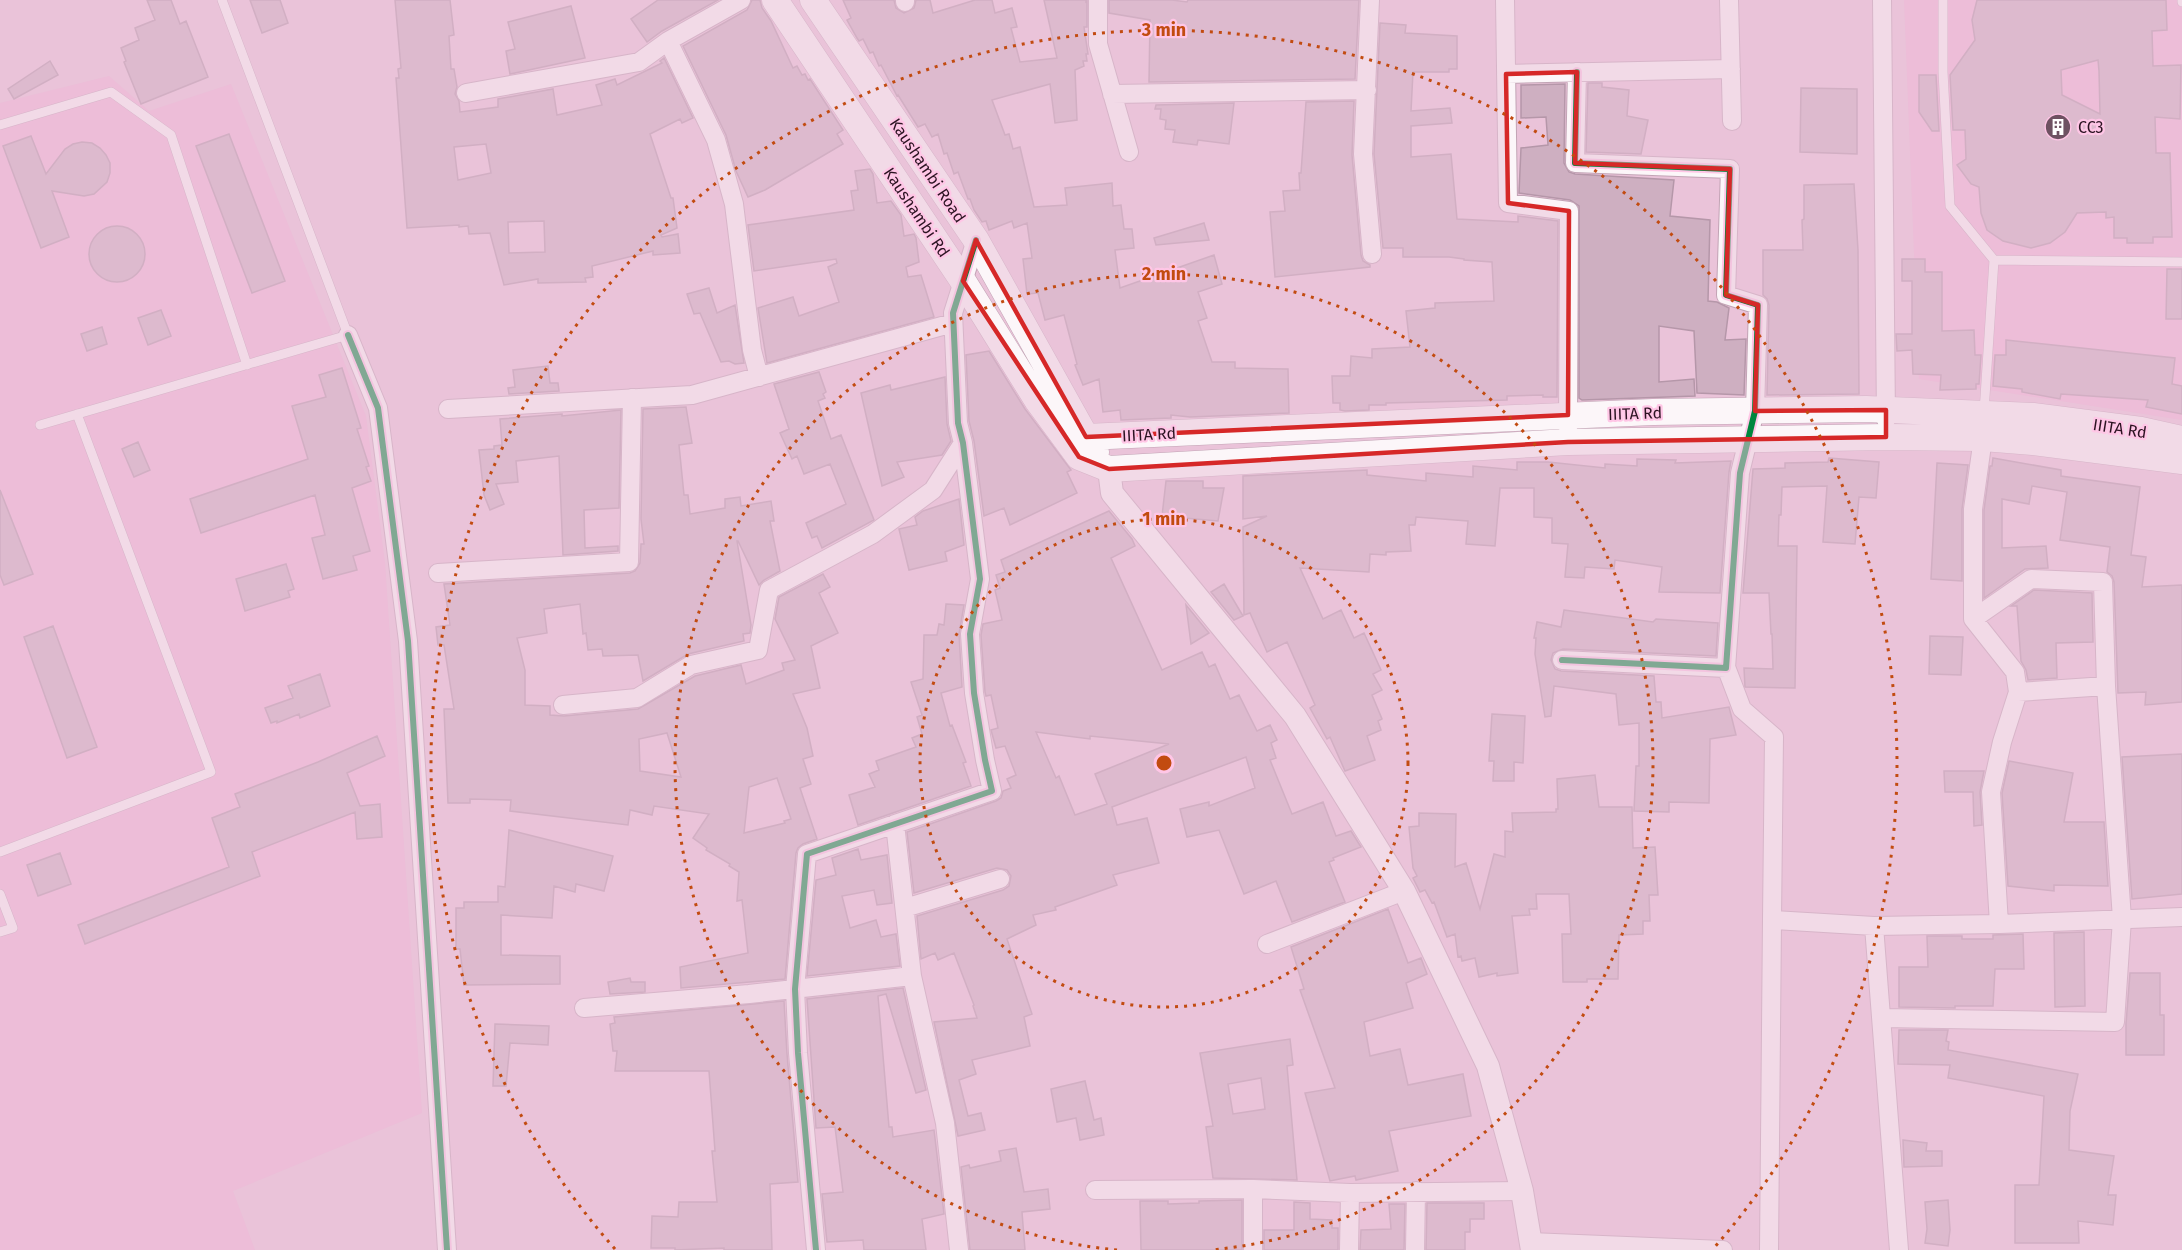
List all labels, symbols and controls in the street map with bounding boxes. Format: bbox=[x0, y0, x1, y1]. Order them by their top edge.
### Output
text: 3 min bbox=[1141, 19, 1186, 41]
building icon: CC3 bbox=[2043, 112, 2073, 142]
street label: Kaushambi Road bbox=[886, 114, 970, 226]
place label: CC3 bbox=[2078, 118, 2104, 137]
street label: Kaushambi Rd bbox=[880, 164, 954, 261]
text: 2 min bbox=[1142, 263, 1186, 285]
street label: IIITA Rd bbox=[1608, 403, 1662, 424]
street label: IIITA Rd bbox=[2092, 415, 2148, 442]
street label: IIITA Rd bbox=[1122, 424, 1177, 445]
text: 1 min bbox=[1142, 508, 1186, 530]
centre of rings bbox=[1154, 753, 1174, 773]

